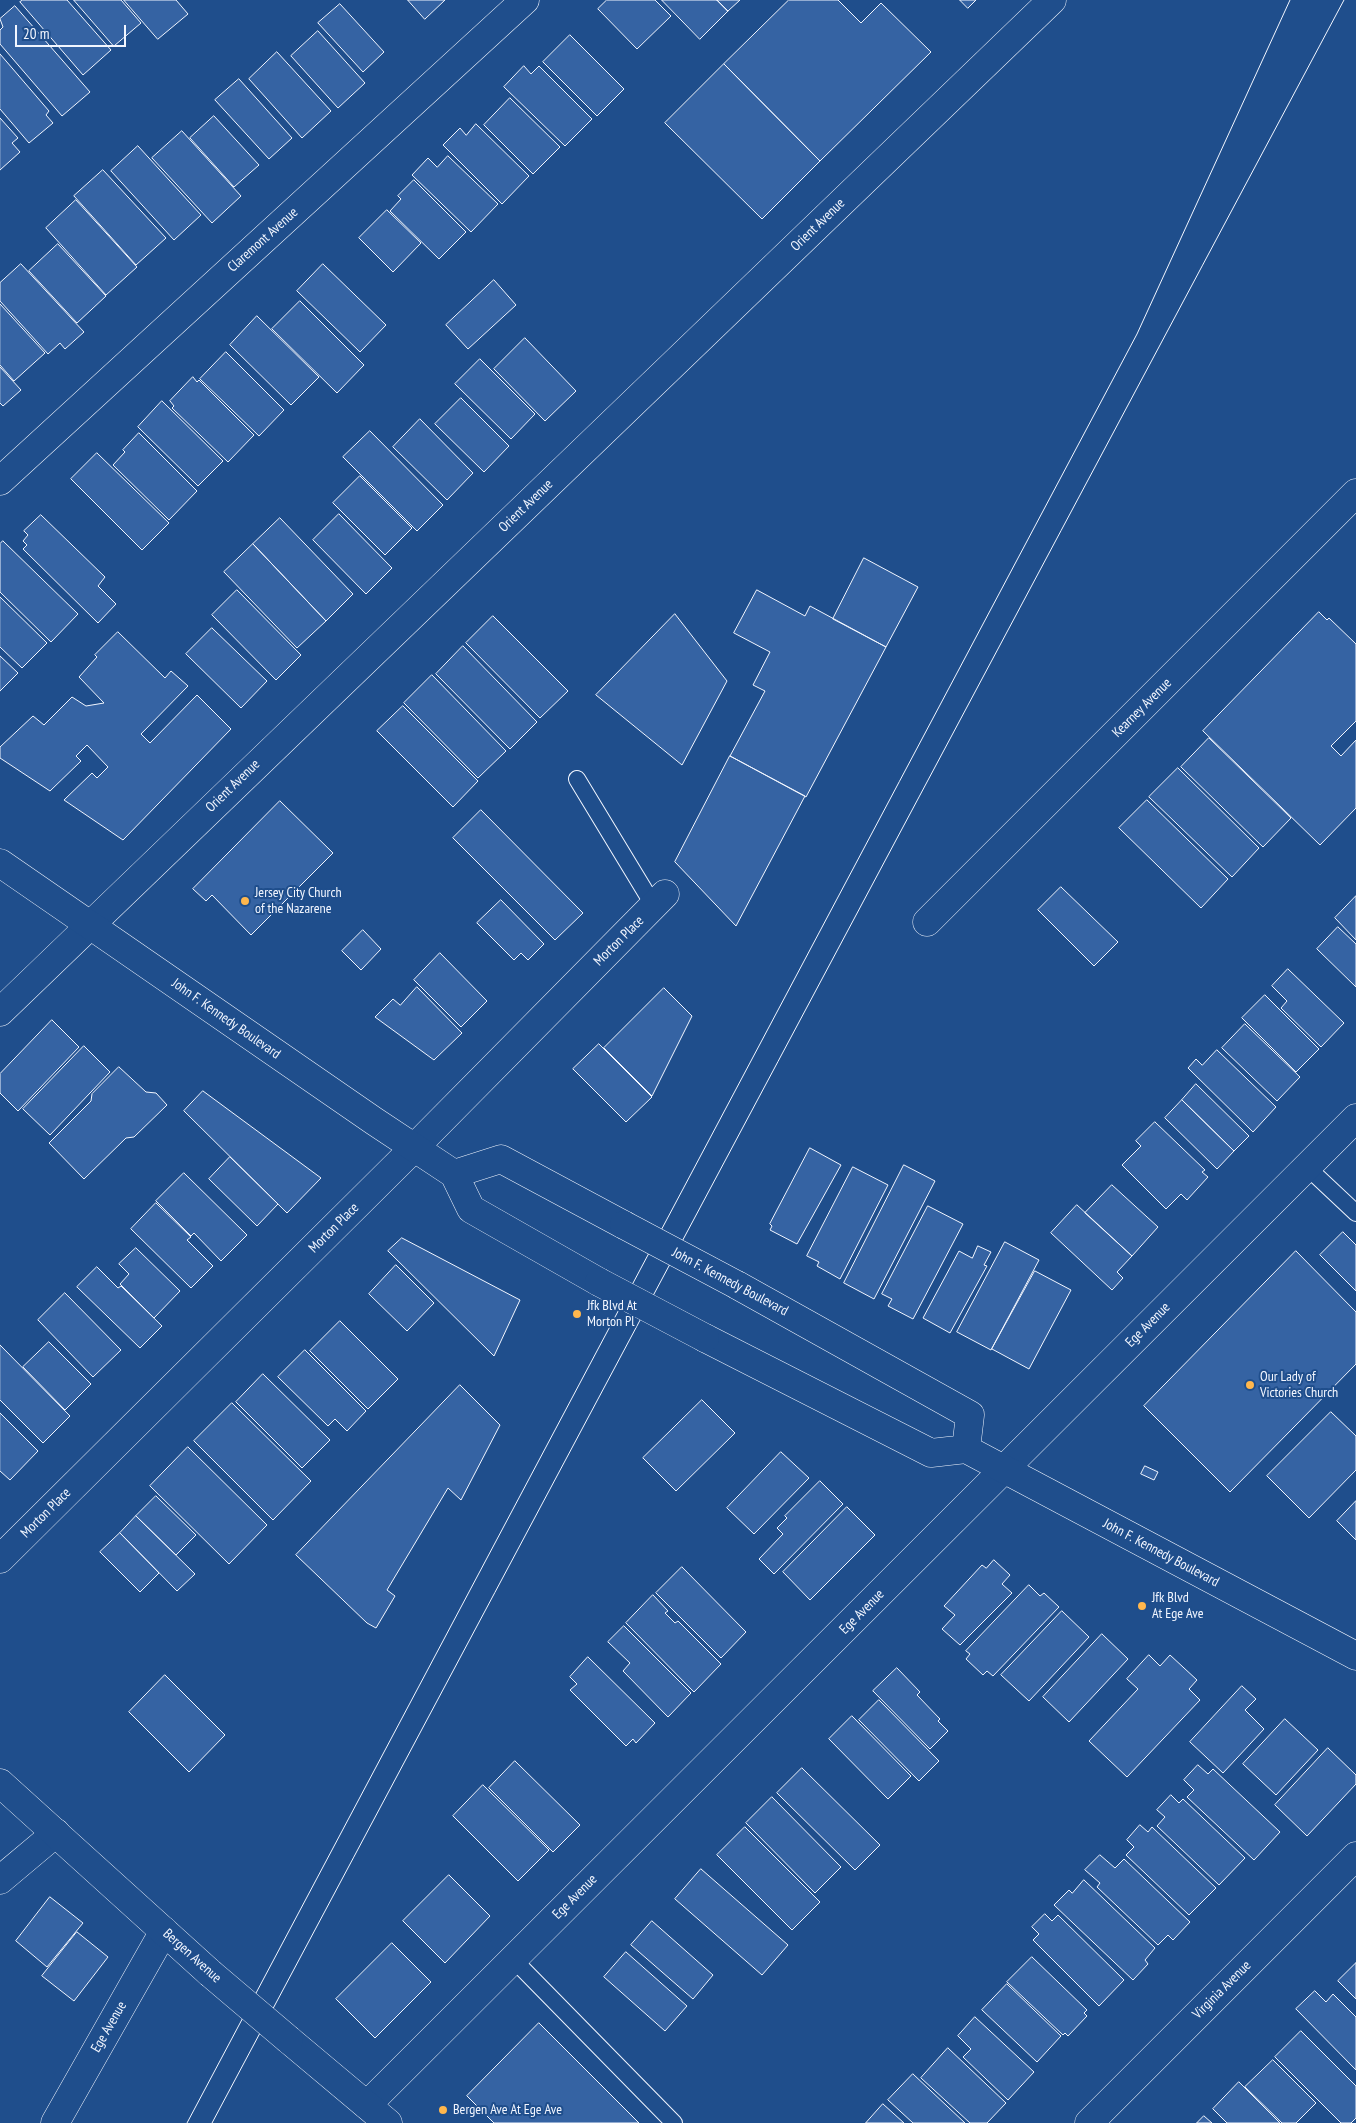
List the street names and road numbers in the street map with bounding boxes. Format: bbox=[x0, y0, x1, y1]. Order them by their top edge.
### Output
street label: Orient Avenue bbox=[787, 195, 849, 255]
street label: Claremont Avenue bbox=[225, 204, 301, 276]
street label: Orient Avenue bbox=[495, 476, 557, 536]
street label: Kearney Avenue bbox=[1109, 675, 1175, 741]
street label: Orient Avenue bbox=[202, 756, 264, 816]
street label: Morton Place bbox=[591, 913, 647, 969]
street label: John F. Kennedy Boulevard bbox=[168, 975, 284, 1063]
street label: Morton Place bbox=[306, 1200, 362, 1256]
street label: John F. Kennedy Boulevard bbox=[669, 1244, 791, 1320]
street label: Ege Avenue bbox=[1122, 1299, 1174, 1351]
street label: Morton Place bbox=[18, 1485, 74, 1541]
street label: John F. Kennedy Boulevard bbox=[1100, 1515, 1222, 1591]
street label: Ege Avenue bbox=[836, 1586, 888, 1638]
street label: Ege Avenue bbox=[549, 1871, 601, 1923]
street label: Bergen Avenue bbox=[159, 1925, 225, 1987]
street label: Virginia Avenue bbox=[1189, 1957, 1255, 2023]
street label: Ege Avenue bbox=[88, 1998, 130, 2056]

